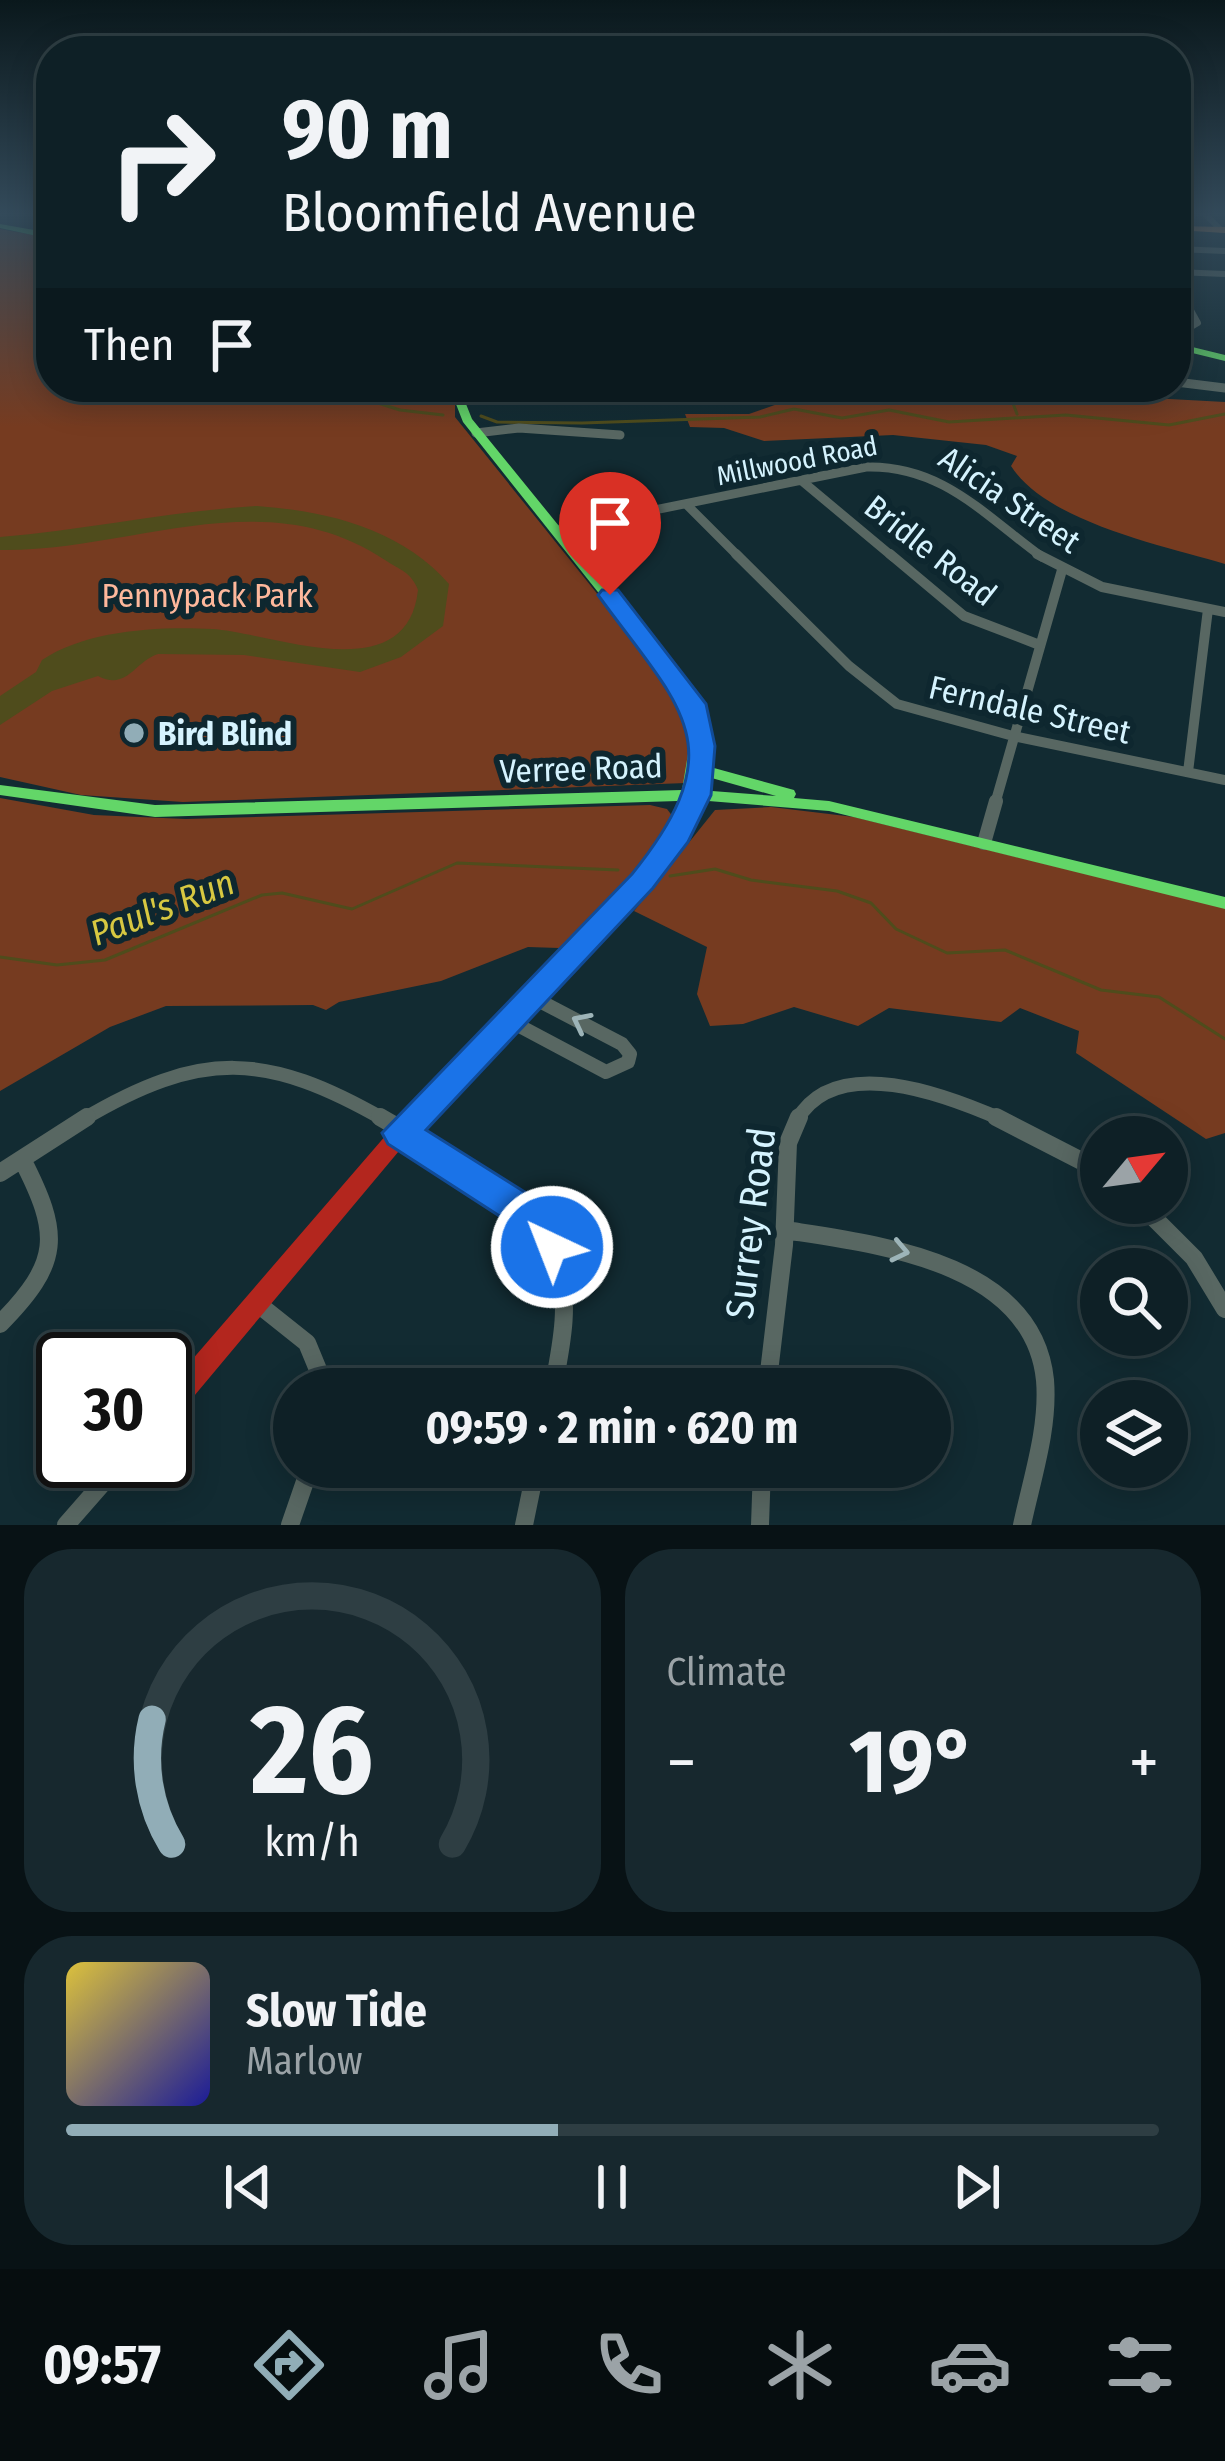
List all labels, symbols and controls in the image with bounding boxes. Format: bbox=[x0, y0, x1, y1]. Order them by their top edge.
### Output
text: 90 m bbox=[282, 79, 453, 180]
icon: right bbox=[84, 84, 240, 240]
text: Bloomfield Avenue bbox=[282, 181, 697, 245]
icon: arrive bbox=[199, 312, 265, 378]
text: Then bbox=[84, 318, 175, 372]
street label: Millwood Road bbox=[714, 430, 880, 492]
street label: Alicia Street bbox=[931, 438, 1088, 562]
pin bbox=[559, 472, 661, 595]
street label: Bridle Road bbox=[856, 487, 1004, 615]
icon: arrive bbox=[577, 490, 643, 556]
park label: Pennypack Park bbox=[101, 576, 313, 616]
street label: Ferndale Street bbox=[925, 667, 1135, 753]
place label: Bird Blind bbox=[158, 714, 292, 754]
marker: Bird Blind bbox=[121, 720, 147, 746]
street label: Verree Road bbox=[499, 746, 663, 792]
water label: Paul's Run bbox=[84, 860, 241, 956]
one-way arrow bbox=[572, 1013, 593, 1037]
north arrow bbox=[1080, 1116, 1188, 1224]
map controls bbox=[1080, 1116, 1188, 1488]
street label: Surrey Road bbox=[716, 1125, 786, 1321]
position arrow bbox=[489, 1184, 615, 1310]
one-way arrow bbox=[890, 1237, 910, 1262]
button: search bbox=[1080, 1248, 1188, 1356]
speed limit sign: 30 bbox=[36, 1332, 192, 1488]
button: layers bbox=[1080, 1380, 1188, 1488]
text: 09:59 · 2 min · 620 m bbox=[426, 1401, 798, 1455]
text: Climate bbox=[667, 1649, 787, 1695]
text: 26 bbox=[250, 1676, 374, 1826]
text: 19° bbox=[849, 1708, 976, 1816]
text: − bbox=[667, 1723, 696, 1802]
text: + bbox=[1129, 1723, 1159, 1802]
text: km/h bbox=[264, 1815, 360, 1866]
text: Slow Tide bbox=[246, 1984, 427, 2038]
text: Marlow bbox=[246, 2038, 363, 2084]
icon: previous bbox=[215, 2154, 281, 2220]
icon: pause bbox=[579, 2154, 645, 2220]
icon: next bbox=[944, 2154, 1010, 2220]
icon: directions bbox=[247, 2323, 331, 2407]
icon: music bbox=[417, 2323, 501, 2407]
icon: phone bbox=[587, 2323, 671, 2407]
icon: climate bbox=[758, 2323, 842, 2407]
icon: car bbox=[928, 2323, 1012, 2407]
icon: filters bbox=[1098, 2323, 1182, 2407]
text: 09:57 bbox=[43, 2333, 161, 2397]

